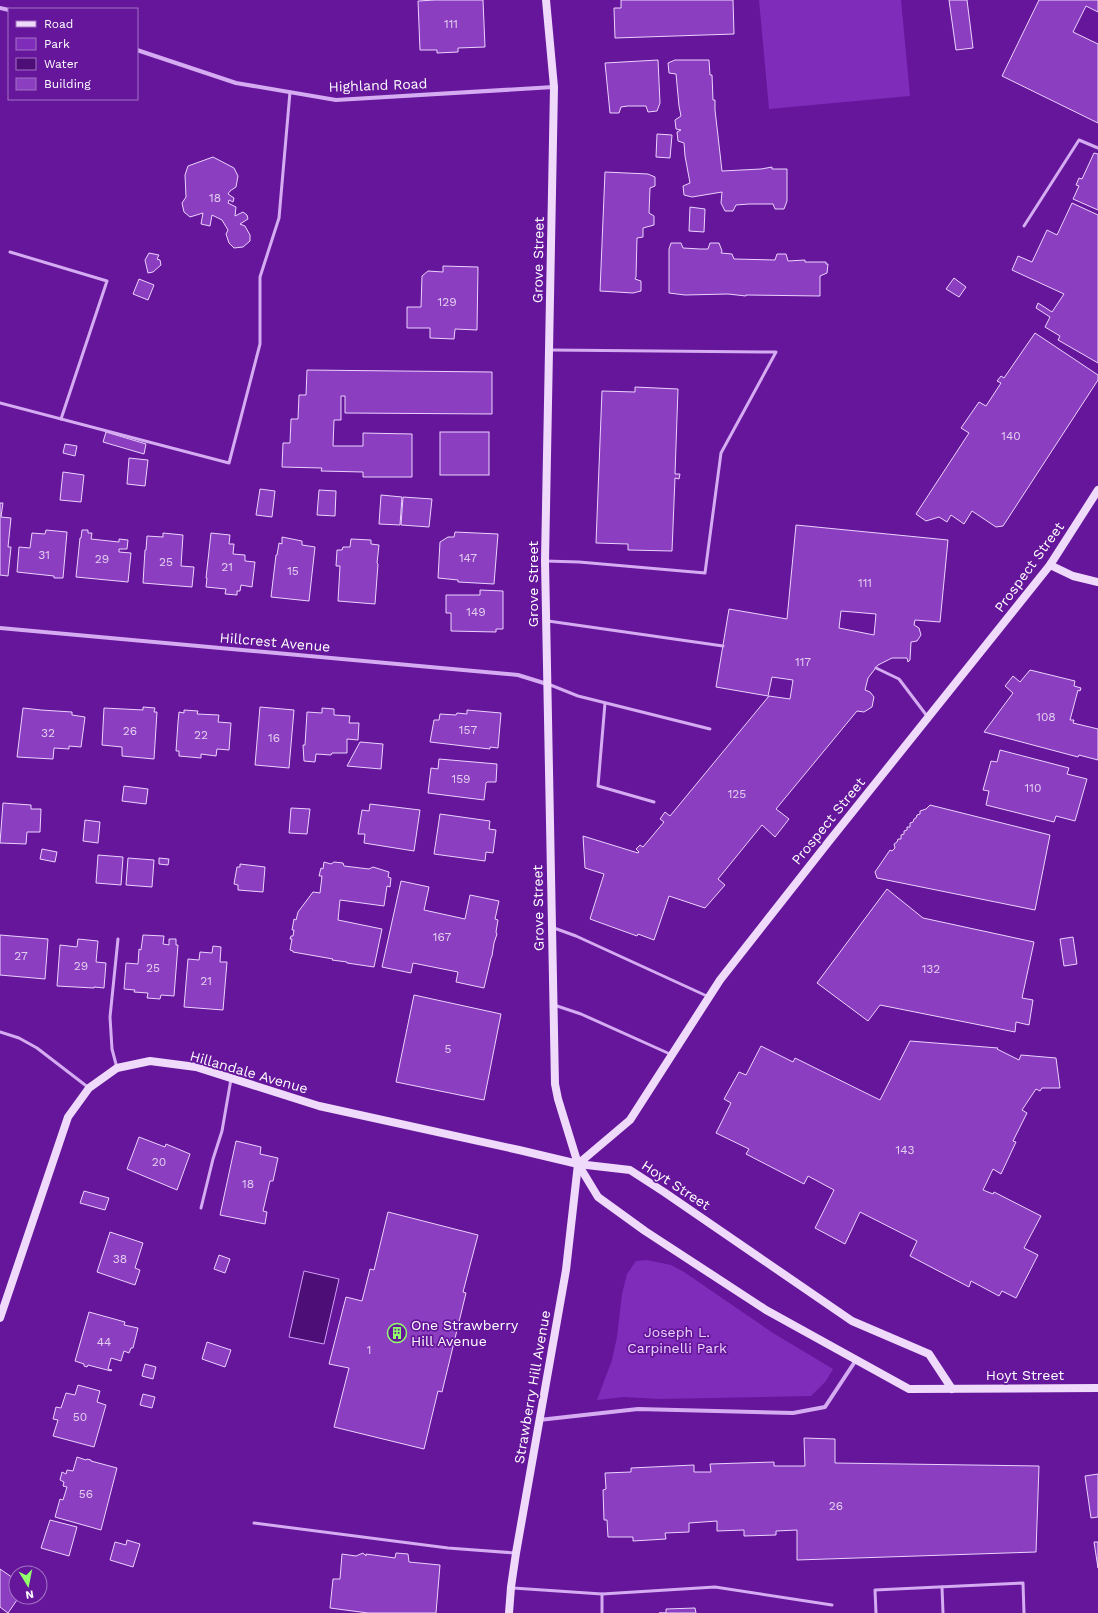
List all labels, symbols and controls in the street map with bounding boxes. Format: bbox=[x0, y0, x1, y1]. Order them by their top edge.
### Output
legend bbox=[8, 8, 138, 100]
text: Road bbox=[44, 17, 73, 31]
house number: 111 bbox=[444, 17, 458, 31]
text: Park bbox=[44, 37, 70, 51]
text: Water bbox=[44, 57, 79, 71]
street label: Highland Road bbox=[328, 75, 428, 95]
text: Building bbox=[44, 77, 91, 91]
house number: 18 bbox=[209, 191, 221, 205]
street label: Grove Street bbox=[529, 217, 547, 303]
house number: 129 bbox=[437, 295, 457, 309]
house number: 140 bbox=[1001, 429, 1021, 443]
street label: Prospect Street bbox=[991, 519, 1067, 615]
street label: Grove Street bbox=[525, 541, 541, 627]
house number: 31 bbox=[38, 548, 50, 562]
house number: 147 bbox=[459, 551, 477, 565]
house number: 29 bbox=[95, 552, 109, 566]
house number: 25 bbox=[159, 555, 173, 569]
house number: 21 bbox=[221, 560, 233, 574]
house number: 15 bbox=[287, 564, 299, 578]
house number: 111 bbox=[858, 576, 872, 590]
house number: 149 bbox=[466, 605, 486, 619]
street label: Hillcrest Avenue bbox=[219, 629, 331, 655]
house number: 117 bbox=[795, 655, 811, 669]
house number: 108 bbox=[1036, 710, 1056, 724]
house number: 157 bbox=[459, 723, 477, 737]
house number: 26 bbox=[123, 724, 137, 738]
house number: 32 bbox=[41, 726, 55, 740]
house number: 22 bbox=[194, 728, 208, 742]
house number: 16 bbox=[268, 731, 280, 745]
house number: 159 bbox=[451, 772, 471, 786]
street label: Prospect Street bbox=[788, 774, 868, 868]
house number: 110 bbox=[1025, 781, 1041, 795]
house number: 125 bbox=[728, 787, 746, 801]
street label: Grove Street bbox=[529, 865, 547, 951]
house number: 167 bbox=[433, 930, 452, 944]
house number: 27 bbox=[14, 949, 28, 963]
house number: 29 bbox=[74, 959, 88, 973]
house number: 25 bbox=[146, 961, 160, 975]
house number: 132 bbox=[922, 962, 940, 976]
house number: 21 bbox=[200, 974, 212, 988]
house number: 5 bbox=[445, 1042, 452, 1056]
street label: Hillandale Avenue bbox=[188, 1048, 310, 1096]
house number: 143 bbox=[895, 1143, 915, 1157]
house number: 20 bbox=[152, 1155, 166, 1169]
street label: Hoyt Street bbox=[639, 1157, 713, 1213]
house number: 18 bbox=[242, 1177, 254, 1191]
house number: 38 bbox=[113, 1252, 127, 1266]
street label: Strawberry Hill Avenue bbox=[511, 1309, 553, 1465]
place label: One Strawberry Hill Avenue bbox=[411, 1317, 519, 1349]
building icon: One Strawberry Hill Avenue bbox=[386, 1322, 408, 1344]
park label: Joseph L. Carpinelli Park bbox=[627, 1324, 727, 1356]
house number: 44 bbox=[97, 1335, 111, 1349]
house number: 1 bbox=[367, 1343, 371, 1357]
street label: Hoyt Street bbox=[986, 1367, 1064, 1383]
house number: 50 bbox=[73, 1410, 87, 1424]
house number: 56 bbox=[79, 1487, 93, 1501]
house number: 26 bbox=[829, 1499, 843, 1513]
north arrow bbox=[8, 1565, 48, 1605]
text: N bbox=[25, 1587, 35, 1601]

